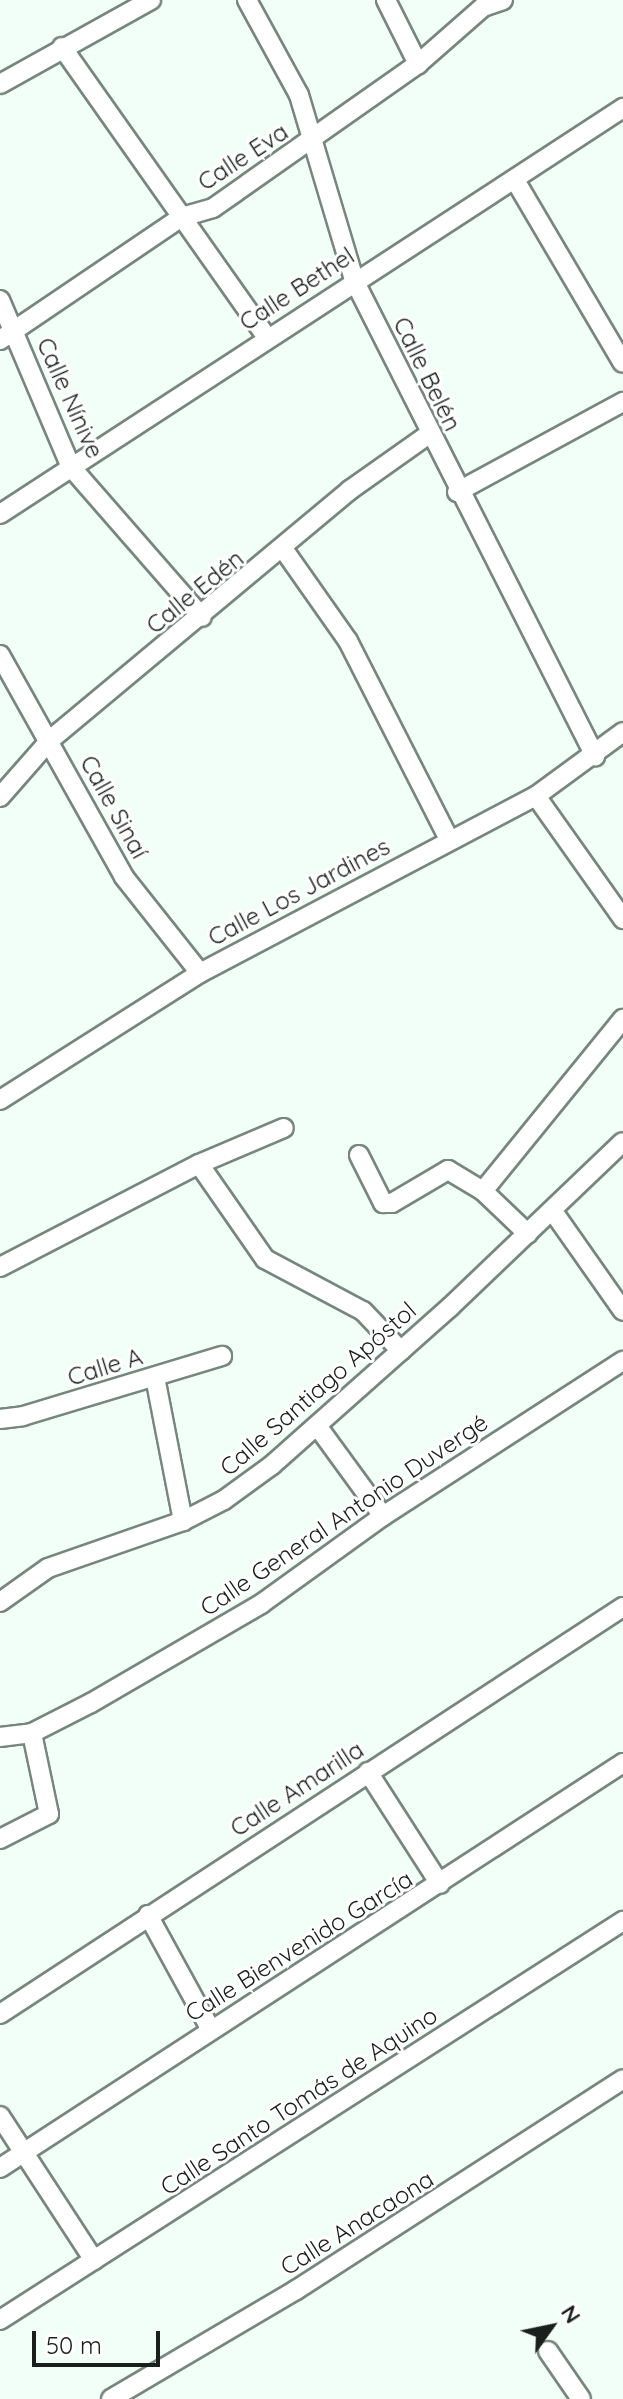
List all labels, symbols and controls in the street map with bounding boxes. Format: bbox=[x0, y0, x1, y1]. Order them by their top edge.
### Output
street label: Calle Eva bbox=[193, 117, 293, 197]
street label: Calle Bethel bbox=[234, 241, 360, 337]
street label: Calle Belén bbox=[387, 312, 467, 436]
street label: Calle Nínive bbox=[31, 333, 109, 463]
street label: Calle Edén bbox=[141, 544, 249, 640]
street label: Calle Sinaí bbox=[74, 750, 154, 864]
street label: Calle Los Jardines bbox=[203, 832, 395, 952]
street label: Calle Santiago Apóstol bbox=[214, 1296, 422, 1482]
street label: Calle A bbox=[64, 1342, 146, 1392]
street label: Calle General Antonio Duvergé bbox=[195, 1408, 493, 1622]
street label: Calle Amarilla bbox=[225, 1735, 369, 1843]
street label: Calle Bienvenido García bbox=[180, 1864, 418, 2028]
street label: Calle Santo Tomás de Aquino bbox=[155, 2001, 443, 2201]
street label: Calle Anacaona bbox=[275, 2164, 439, 2282]
north arrow bbox=[511, 2287, 591, 2367]
text: N bbox=[555, 2300, 587, 2328]
scale bar bbox=[36, 2315, 164, 2365]
text: 50 m bbox=[46, 2330, 102, 2360]

